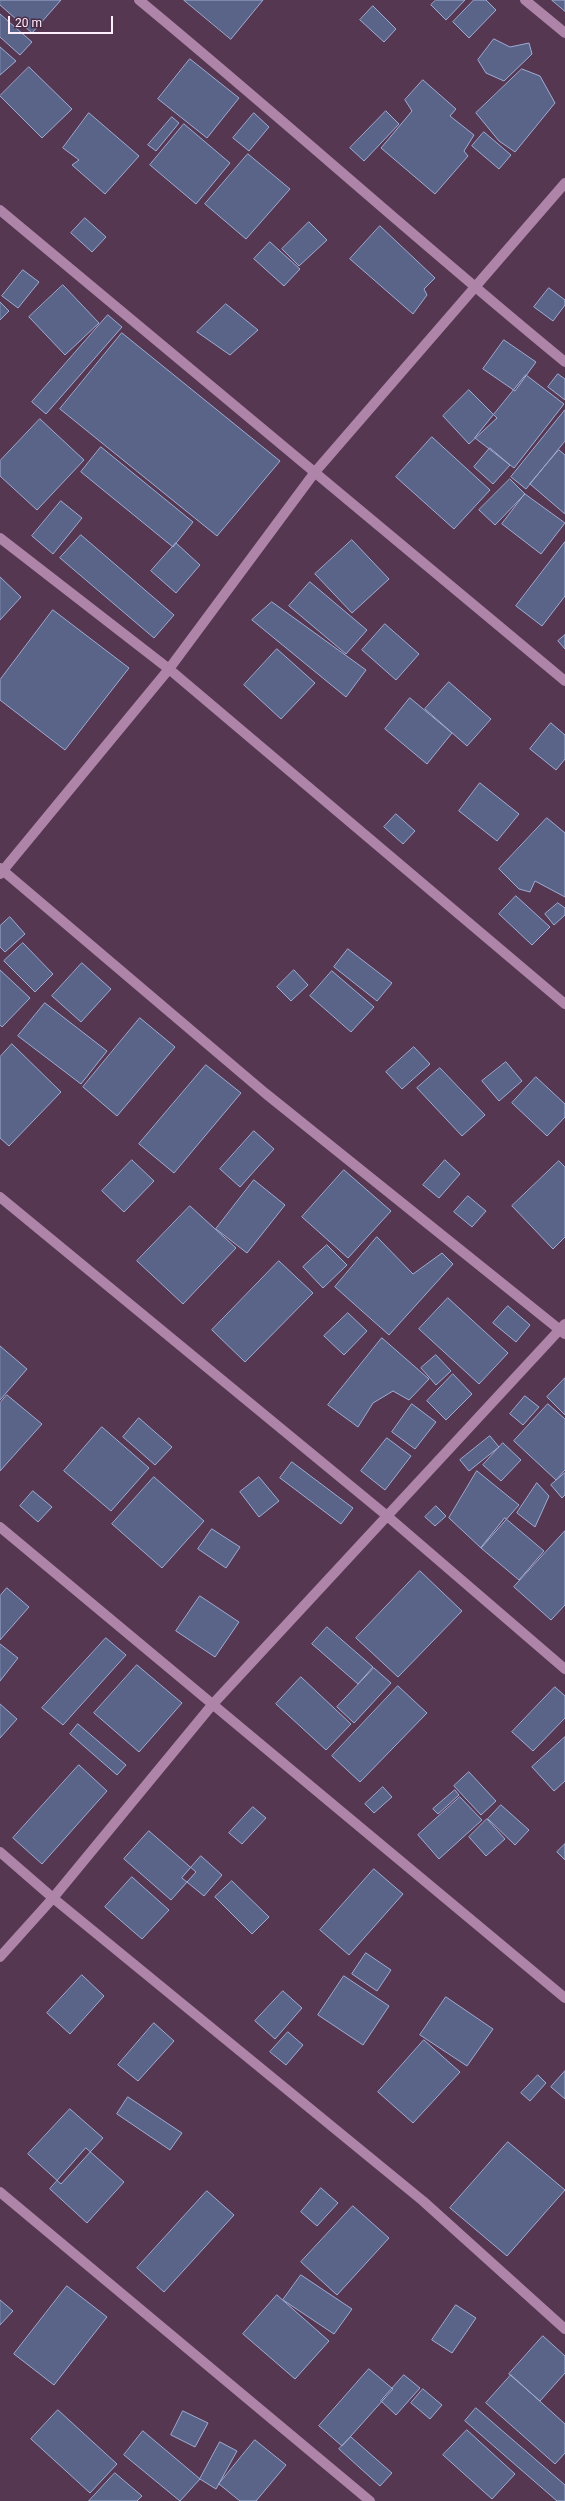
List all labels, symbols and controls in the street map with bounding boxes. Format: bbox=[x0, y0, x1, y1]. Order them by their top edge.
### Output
scale bar bbox=[10, 8, 115, 34]
text: 20 m bbox=[15, 16, 42, 30]

